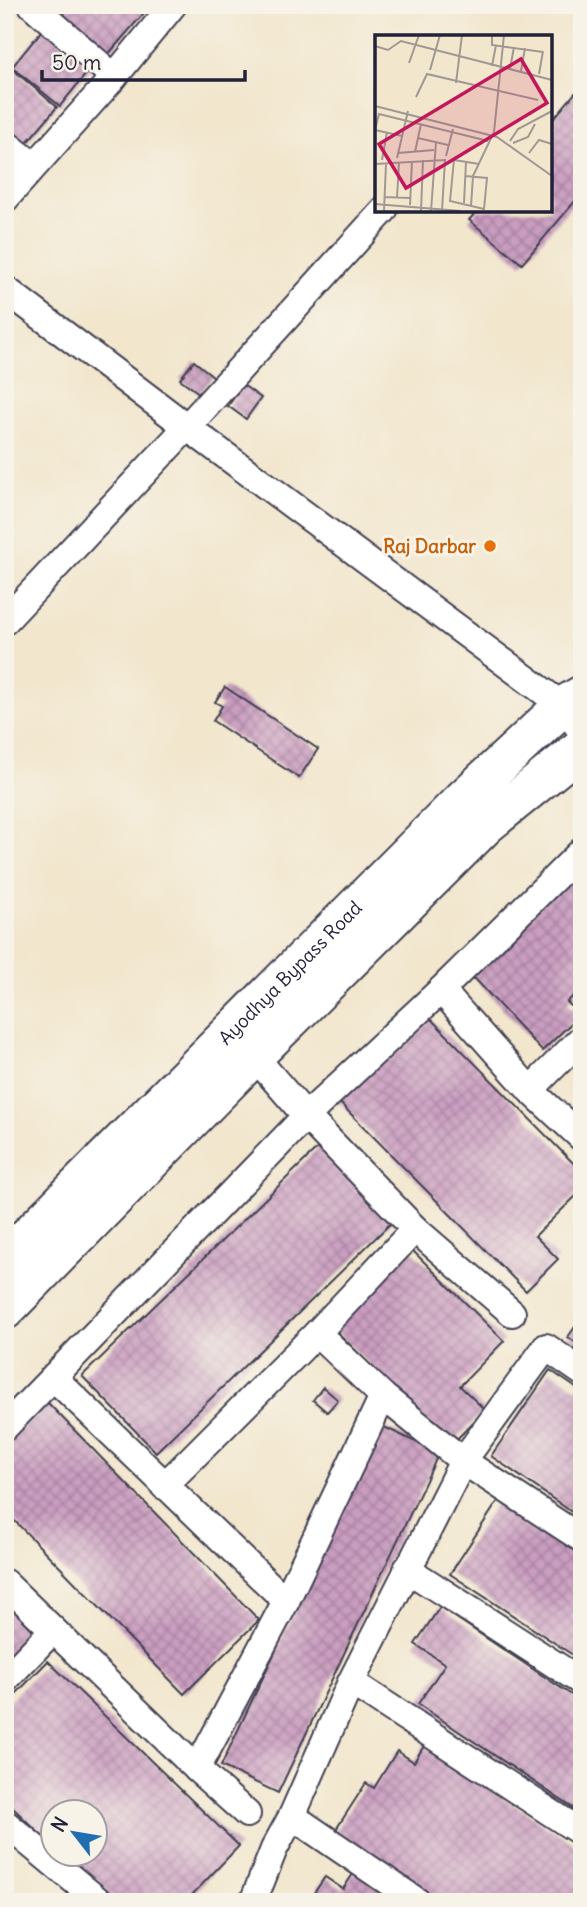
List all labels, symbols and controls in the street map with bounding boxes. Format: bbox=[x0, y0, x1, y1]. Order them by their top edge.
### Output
inset map bbox=[375, 35, 552, 212]
scale bar bbox=[42, 38, 245, 82]
text: 50 m bbox=[52, 49, 101, 76]
place label: Raj Darbar bbox=[383, 534, 476, 558]
marker: Raj Darbar bbox=[482, 538, 498, 554]
street label: Ayodhya Bypass Road bbox=[213, 896, 367, 1050]
north arrow bbox=[38, 1798, 108, 1868]
text: N bbox=[46, 1812, 73, 1836]

